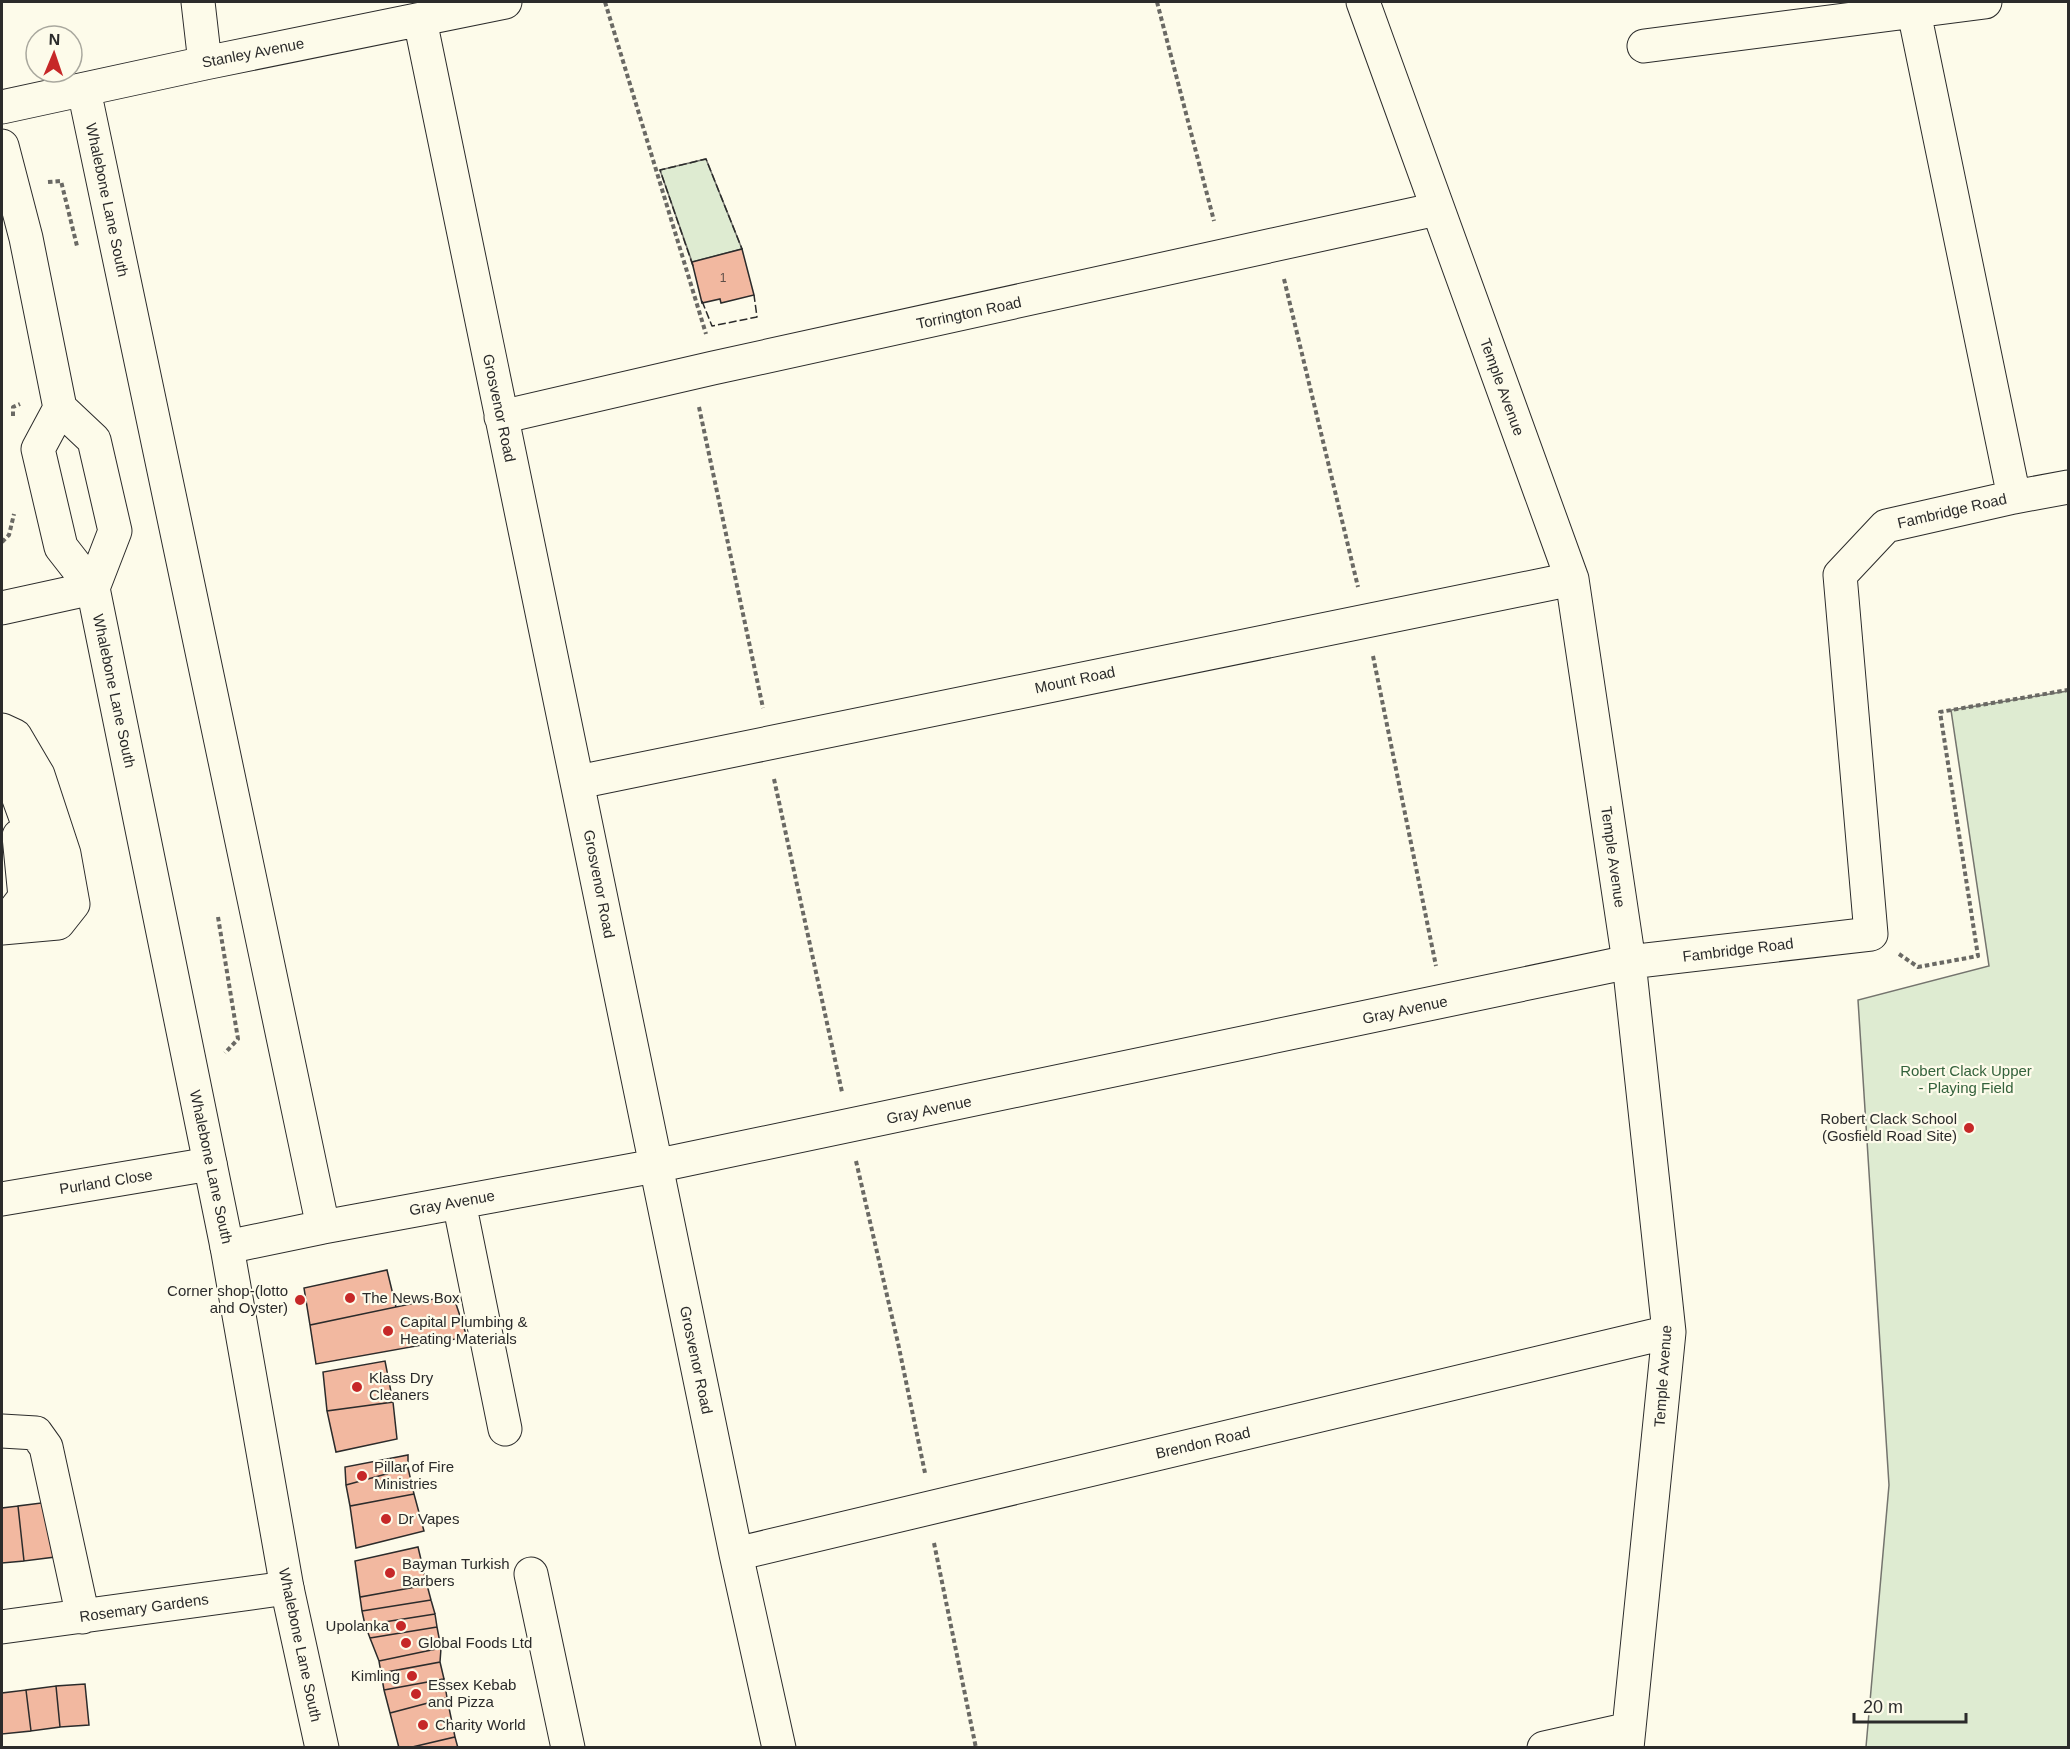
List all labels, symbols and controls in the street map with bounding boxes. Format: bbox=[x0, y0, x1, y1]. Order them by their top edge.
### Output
north arrow bbox=[24, 24, 84, 84]
text: N bbox=[48, 31, 61, 48]
street label: Stanley Avenue bbox=[200, 34, 306, 71]
street label: Whalebone Lane South bbox=[83, 121, 132, 278]
house number: 1 bbox=[720, 271, 727, 285]
street label: Torrington Road bbox=[915, 293, 1023, 332]
street label: Temple Avenue bbox=[1477, 336, 1528, 438]
street label: Grosvenor Road bbox=[480, 352, 519, 463]
street label: Fambridge Road bbox=[1896, 490, 2008, 531]
street label: Whalebone Lane South bbox=[90, 612, 139, 769]
street label: Mount Road bbox=[1033, 663, 1117, 696]
street label: Temple Avenue bbox=[1598, 805, 1629, 909]
street label: Grosvenor Road bbox=[581, 828, 618, 940]
street label: Fambridge Road bbox=[1681, 934, 1794, 965]
street label: Gray Avenue bbox=[1361, 992, 1449, 1027]
park label: Robert Clack Upper - Playing Field bbox=[1900, 1062, 2032, 1096]
street label: Whalebone Lane South bbox=[187, 1088, 236, 1245]
street label: Gray Avenue bbox=[885, 1092, 973, 1127]
place label: Robert Clack School (Gosfield Road Site) bbox=[1820, 1110, 1957, 1144]
marker: Robert Clack School (Gosfield Road Site) bbox=[1962, 1121, 1976, 1135]
street label: Purland Close bbox=[58, 1166, 154, 1197]
street label: Gray Avenue bbox=[408, 1187, 496, 1218]
place label: Corner shop-(lotto and Oyster) bbox=[167, 1282, 288, 1316]
place label: The News Box bbox=[362, 1289, 460, 1306]
marker: The News Box bbox=[343, 1291, 357, 1305]
marker: Corner shop-(lotto and Oyster) bbox=[293, 1293, 307, 1307]
street label: Grosvenor Road bbox=[677, 1304, 716, 1415]
place label: Capital Plumbing & Heating Materials bbox=[400, 1313, 528, 1347]
marker: Capital Plumbing & Heating Materials bbox=[381, 1324, 395, 1338]
street label: Temple Avenue bbox=[1650, 1324, 1675, 1428]
place label: Klass Dry Cleaners bbox=[369, 1369, 434, 1403]
marker: Klass Dry Cleaners bbox=[350, 1380, 364, 1394]
street label: Brendon Road bbox=[1154, 1423, 1252, 1462]
place label: Pillar of Fire Ministries bbox=[374, 1458, 454, 1492]
marker: Pillar of Fire Ministries bbox=[355, 1469, 369, 1483]
place label: Dr Vapes bbox=[398, 1510, 459, 1527]
marker: Dr Vapes bbox=[379, 1512, 393, 1526]
place label: Bayman Turkish Barbers bbox=[402, 1555, 510, 1589]
street label: Whalebone Lane South bbox=[276, 1566, 325, 1723]
marker: Bayman Turkish Barbers bbox=[383, 1566, 397, 1580]
street label: Rosemary Gardens bbox=[78, 1590, 210, 1625]
place label: Upolanka bbox=[326, 1617, 390, 1634]
marker: Upolanka bbox=[394, 1619, 408, 1633]
place label: Global Foods Ltd bbox=[418, 1634, 532, 1651]
marker: Global Foods Ltd bbox=[399, 1636, 413, 1650]
place label: Kimling bbox=[351, 1667, 400, 1684]
marker: Kimling bbox=[405, 1669, 419, 1683]
place label: Essex Kebab and Pizza bbox=[428, 1676, 516, 1710]
scale bar bbox=[1854, 1686, 1966, 1724]
marker: Essex Kebab and Pizza bbox=[409, 1687, 423, 1701]
text: 20 m bbox=[1863, 1697, 1903, 1717]
place label: Charity World bbox=[435, 1716, 526, 1733]
marker: Charity World bbox=[416, 1718, 430, 1732]

